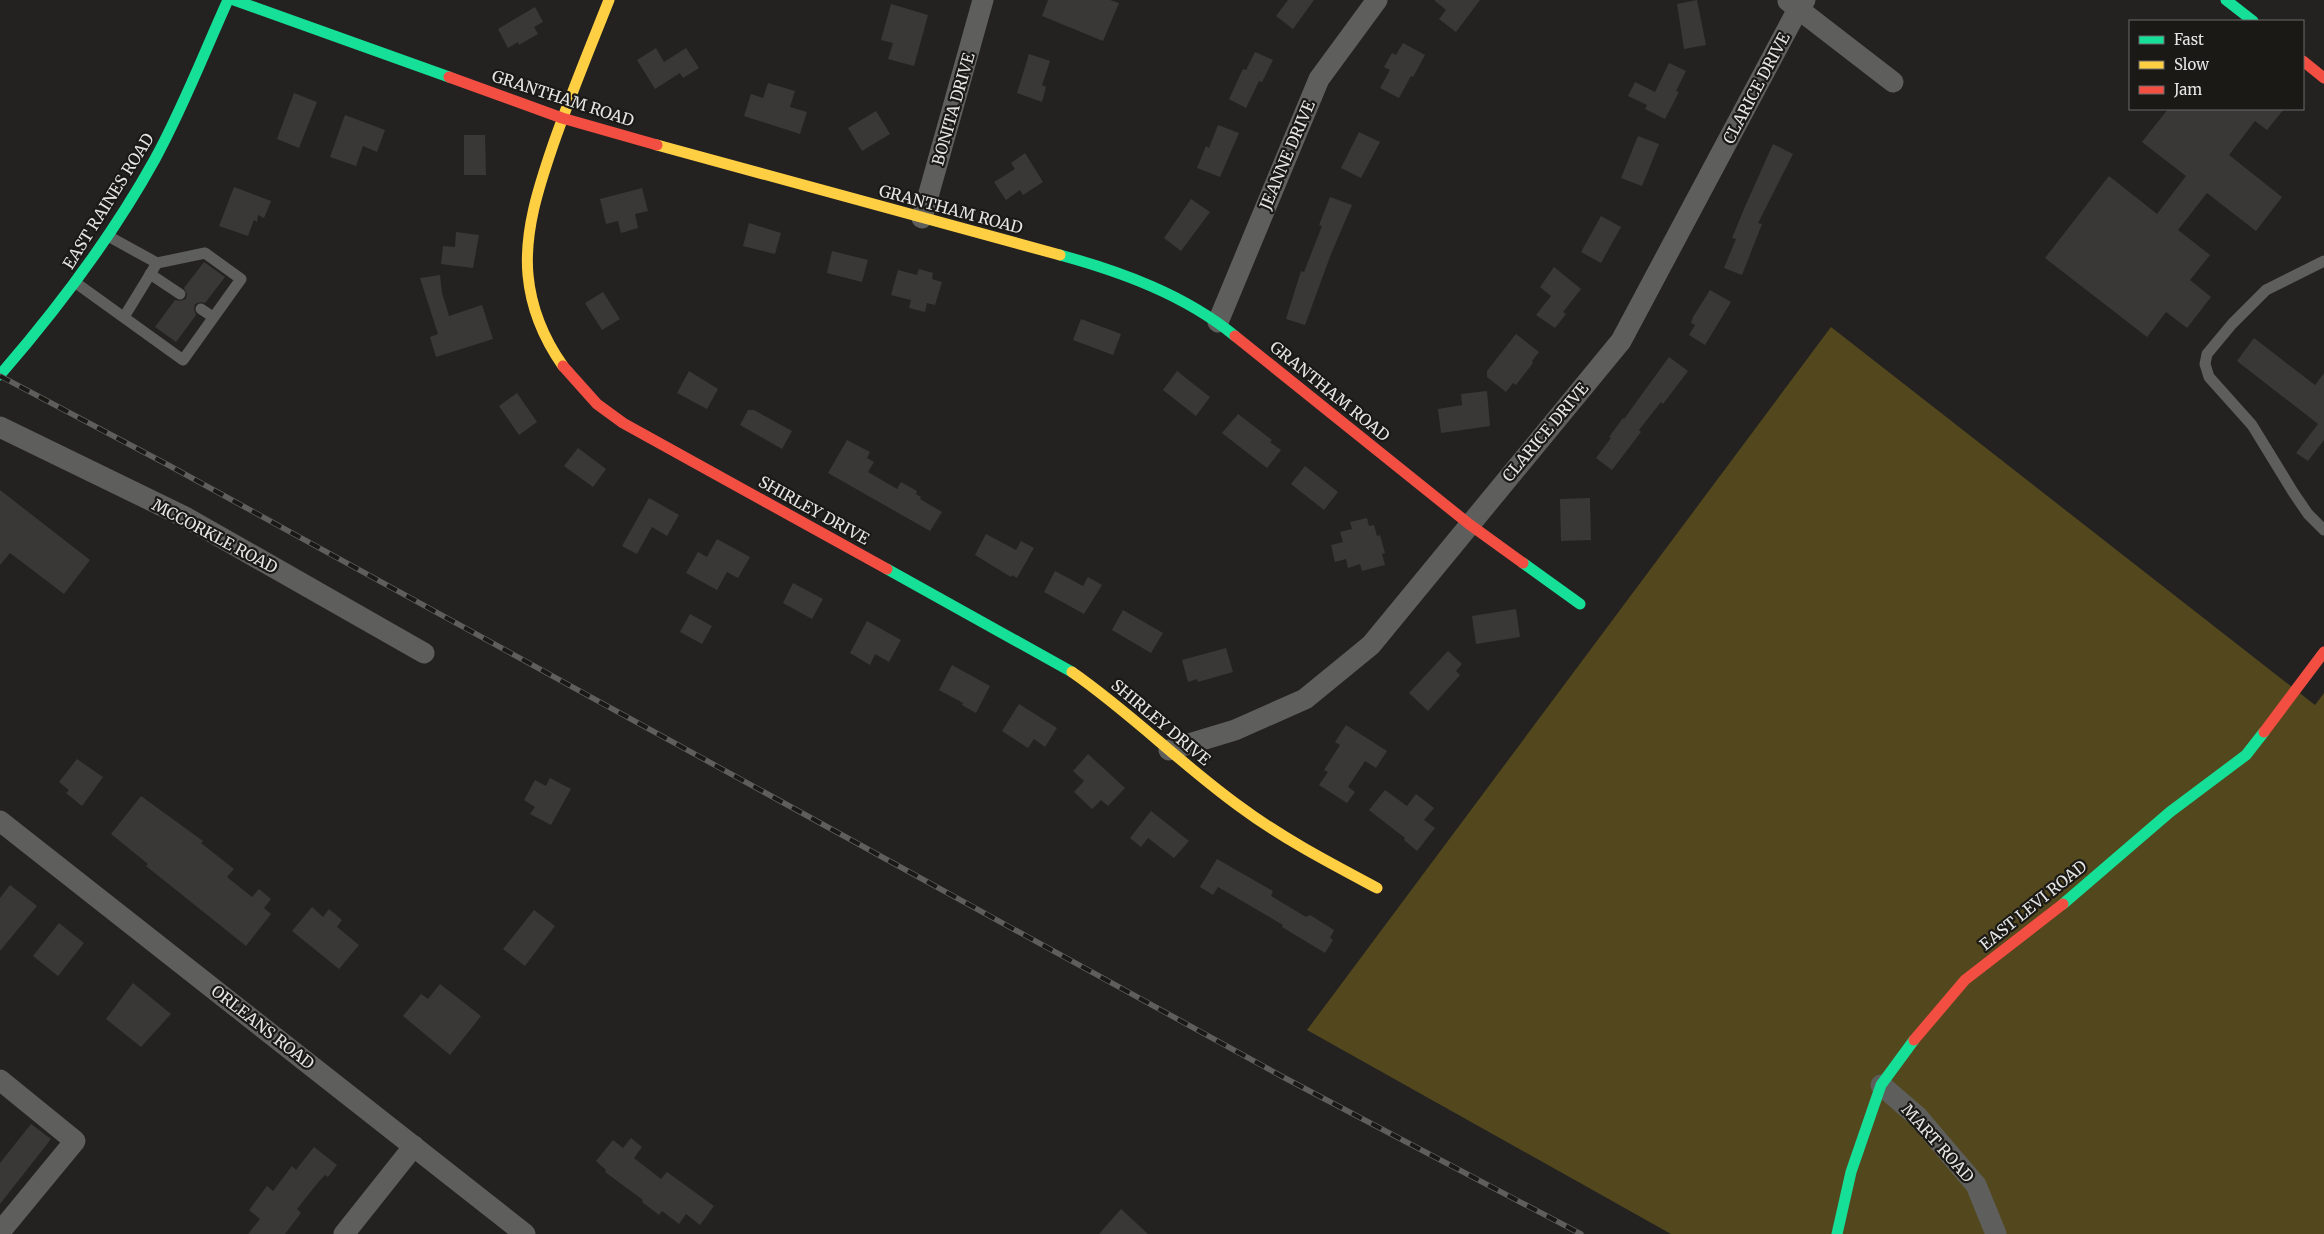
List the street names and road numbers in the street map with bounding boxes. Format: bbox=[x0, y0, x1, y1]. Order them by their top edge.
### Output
street label: CLARICE DRIVE bbox=[1718, 28, 1794, 147]
street label: BONITA DRIVE bbox=[927, 50, 979, 168]
street label: GRANTHAM ROAD bbox=[489, 66, 637, 130]
street label: JEANNE DRIVE bbox=[1255, 97, 1319, 214]
street label: EAST RAINES ROAD bbox=[58, 129, 158, 273]
street label: GRANTHAM ROAD bbox=[877, 180, 1025, 238]
street label: GRANTHAM ROAD bbox=[1266, 337, 1394, 445]
street label: CLARICE DRIVE bbox=[1498, 378, 1593, 486]
street label: SHIRLEY DRIVE bbox=[755, 471, 874, 549]
street label: MCCORKLE ROAD bbox=[149, 494, 281, 578]
street label: SHIRLEY DRIVE bbox=[1107, 675, 1215, 770]
street label: EAST LEVI ROAD bbox=[1975, 856, 2091, 954]
street label: ORLEANS ROAD bbox=[208, 981, 318, 1073]
street label: MART ROAD bbox=[1898, 1100, 1978, 1186]

